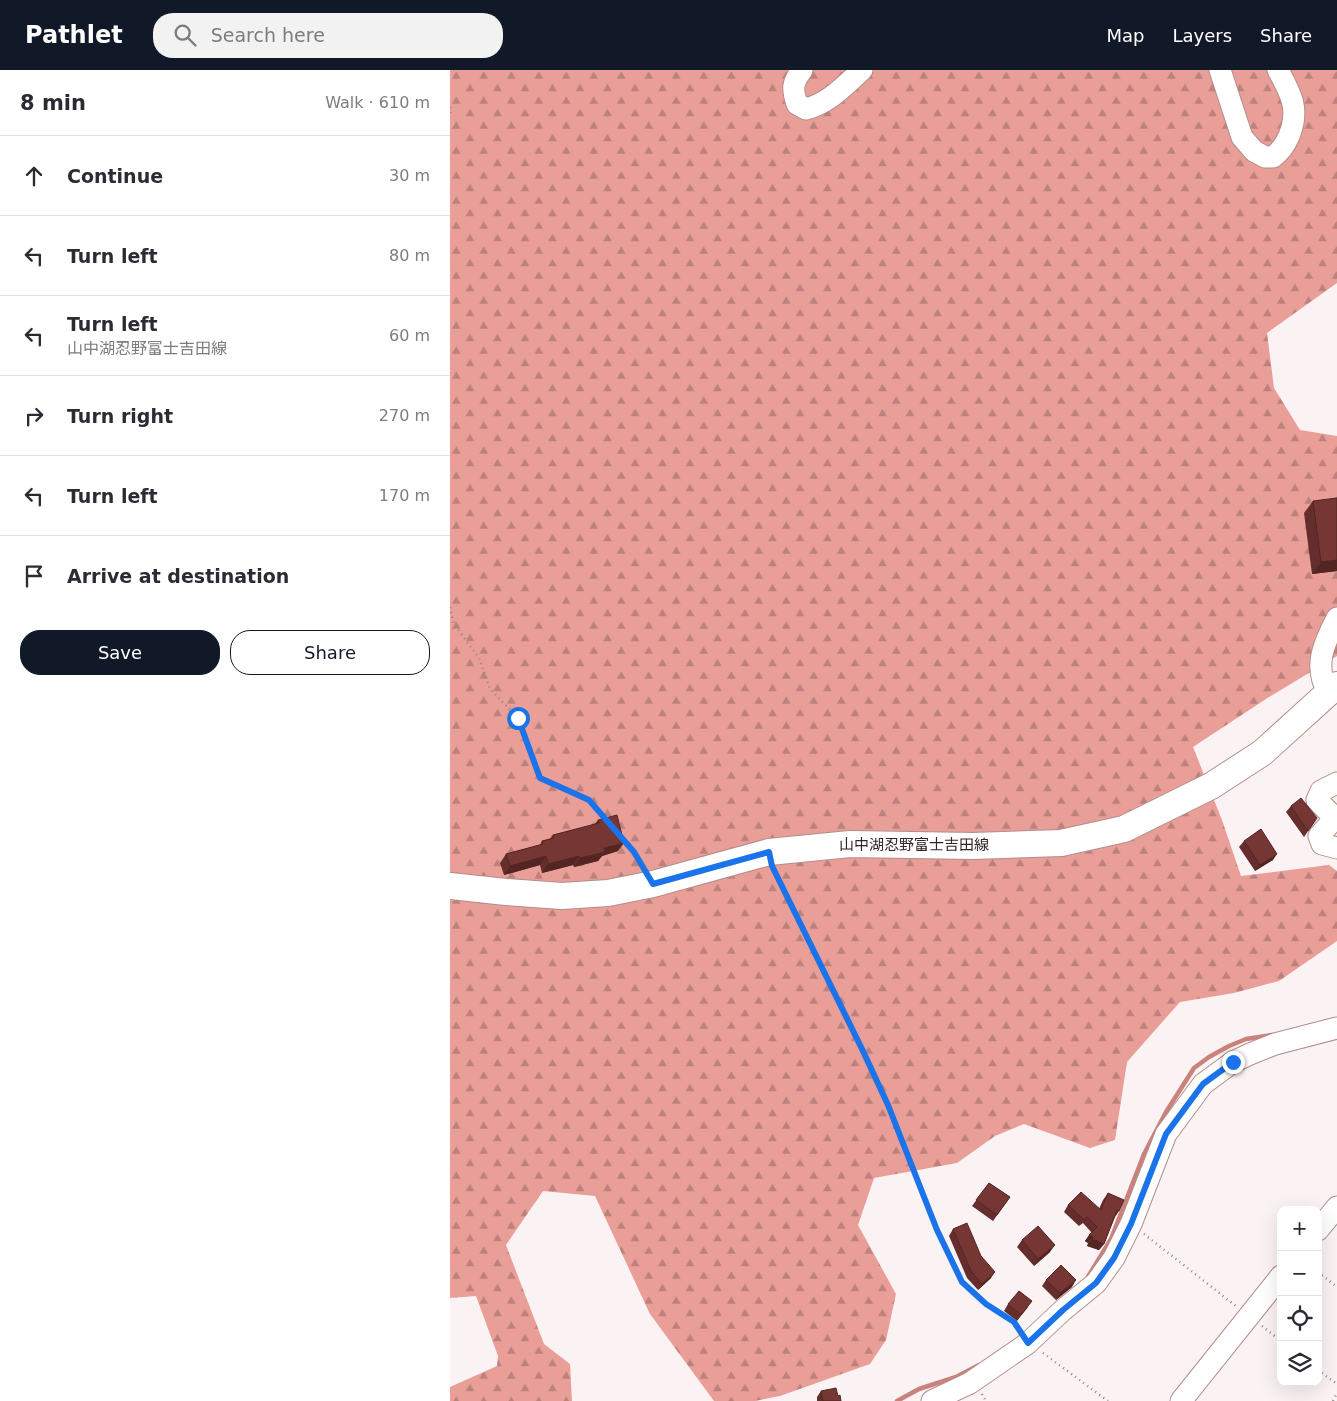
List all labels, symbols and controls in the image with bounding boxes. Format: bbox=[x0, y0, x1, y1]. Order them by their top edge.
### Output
search box bbox=[153, 13, 503, 58]
text: Pathlet bbox=[25, 21, 123, 49]
icon: search bbox=[171, 21, 199, 49]
text: Search here bbox=[211, 24, 325, 46]
text: Map bbox=[1106, 25, 1144, 46]
text: Layers bbox=[1172, 25, 1232, 46]
text: Share bbox=[1260, 25, 1312, 46]
text: 8 min bbox=[20, 91, 86, 115]
text: Walk · 610 m bbox=[325, 93, 430, 112]
icon: ahead bbox=[20, 162, 48, 190]
text: Continue bbox=[67, 165, 163, 187]
text: 30 m bbox=[389, 166, 430, 185]
icon: left bbox=[20, 242, 48, 270]
text: Turn left bbox=[67, 245, 158, 267]
text: 80 m bbox=[389, 246, 430, 265]
text: Turn left bbox=[67, 313, 158, 335]
icon: left bbox=[20, 322, 48, 350]
text: 60 m bbox=[389, 326, 430, 345]
text: 山中湖忍野富士吉田線 bbox=[67, 339, 227, 358]
icon: right bbox=[20, 402, 48, 430]
text: Turn right bbox=[67, 405, 173, 427]
text: 270 m bbox=[379, 406, 430, 425]
icon: left bbox=[20, 482, 48, 510]
text: Turn left bbox=[67, 485, 158, 507]
text: 170 m bbox=[379, 486, 430, 505]
icon: arrive bbox=[20, 562, 48, 590]
text: Arrive at destination bbox=[67, 565, 289, 587]
button: Save bbox=[20, 630, 220, 675]
button: Share bbox=[230, 630, 430, 675]
route start bbox=[507, 707, 530, 730]
street label: 山中湖忍野富士吉田線 bbox=[839, 836, 989, 854]
route end bbox=[1222, 1051, 1245, 1074]
map controls bbox=[1277, 1206, 1322, 1386]
button: + bbox=[1277, 1206, 1322, 1251]
button: − bbox=[1277, 1251, 1322, 1296]
button: locate bbox=[1277, 1296, 1322, 1341]
button: layers bbox=[1277, 1341, 1322, 1386]

